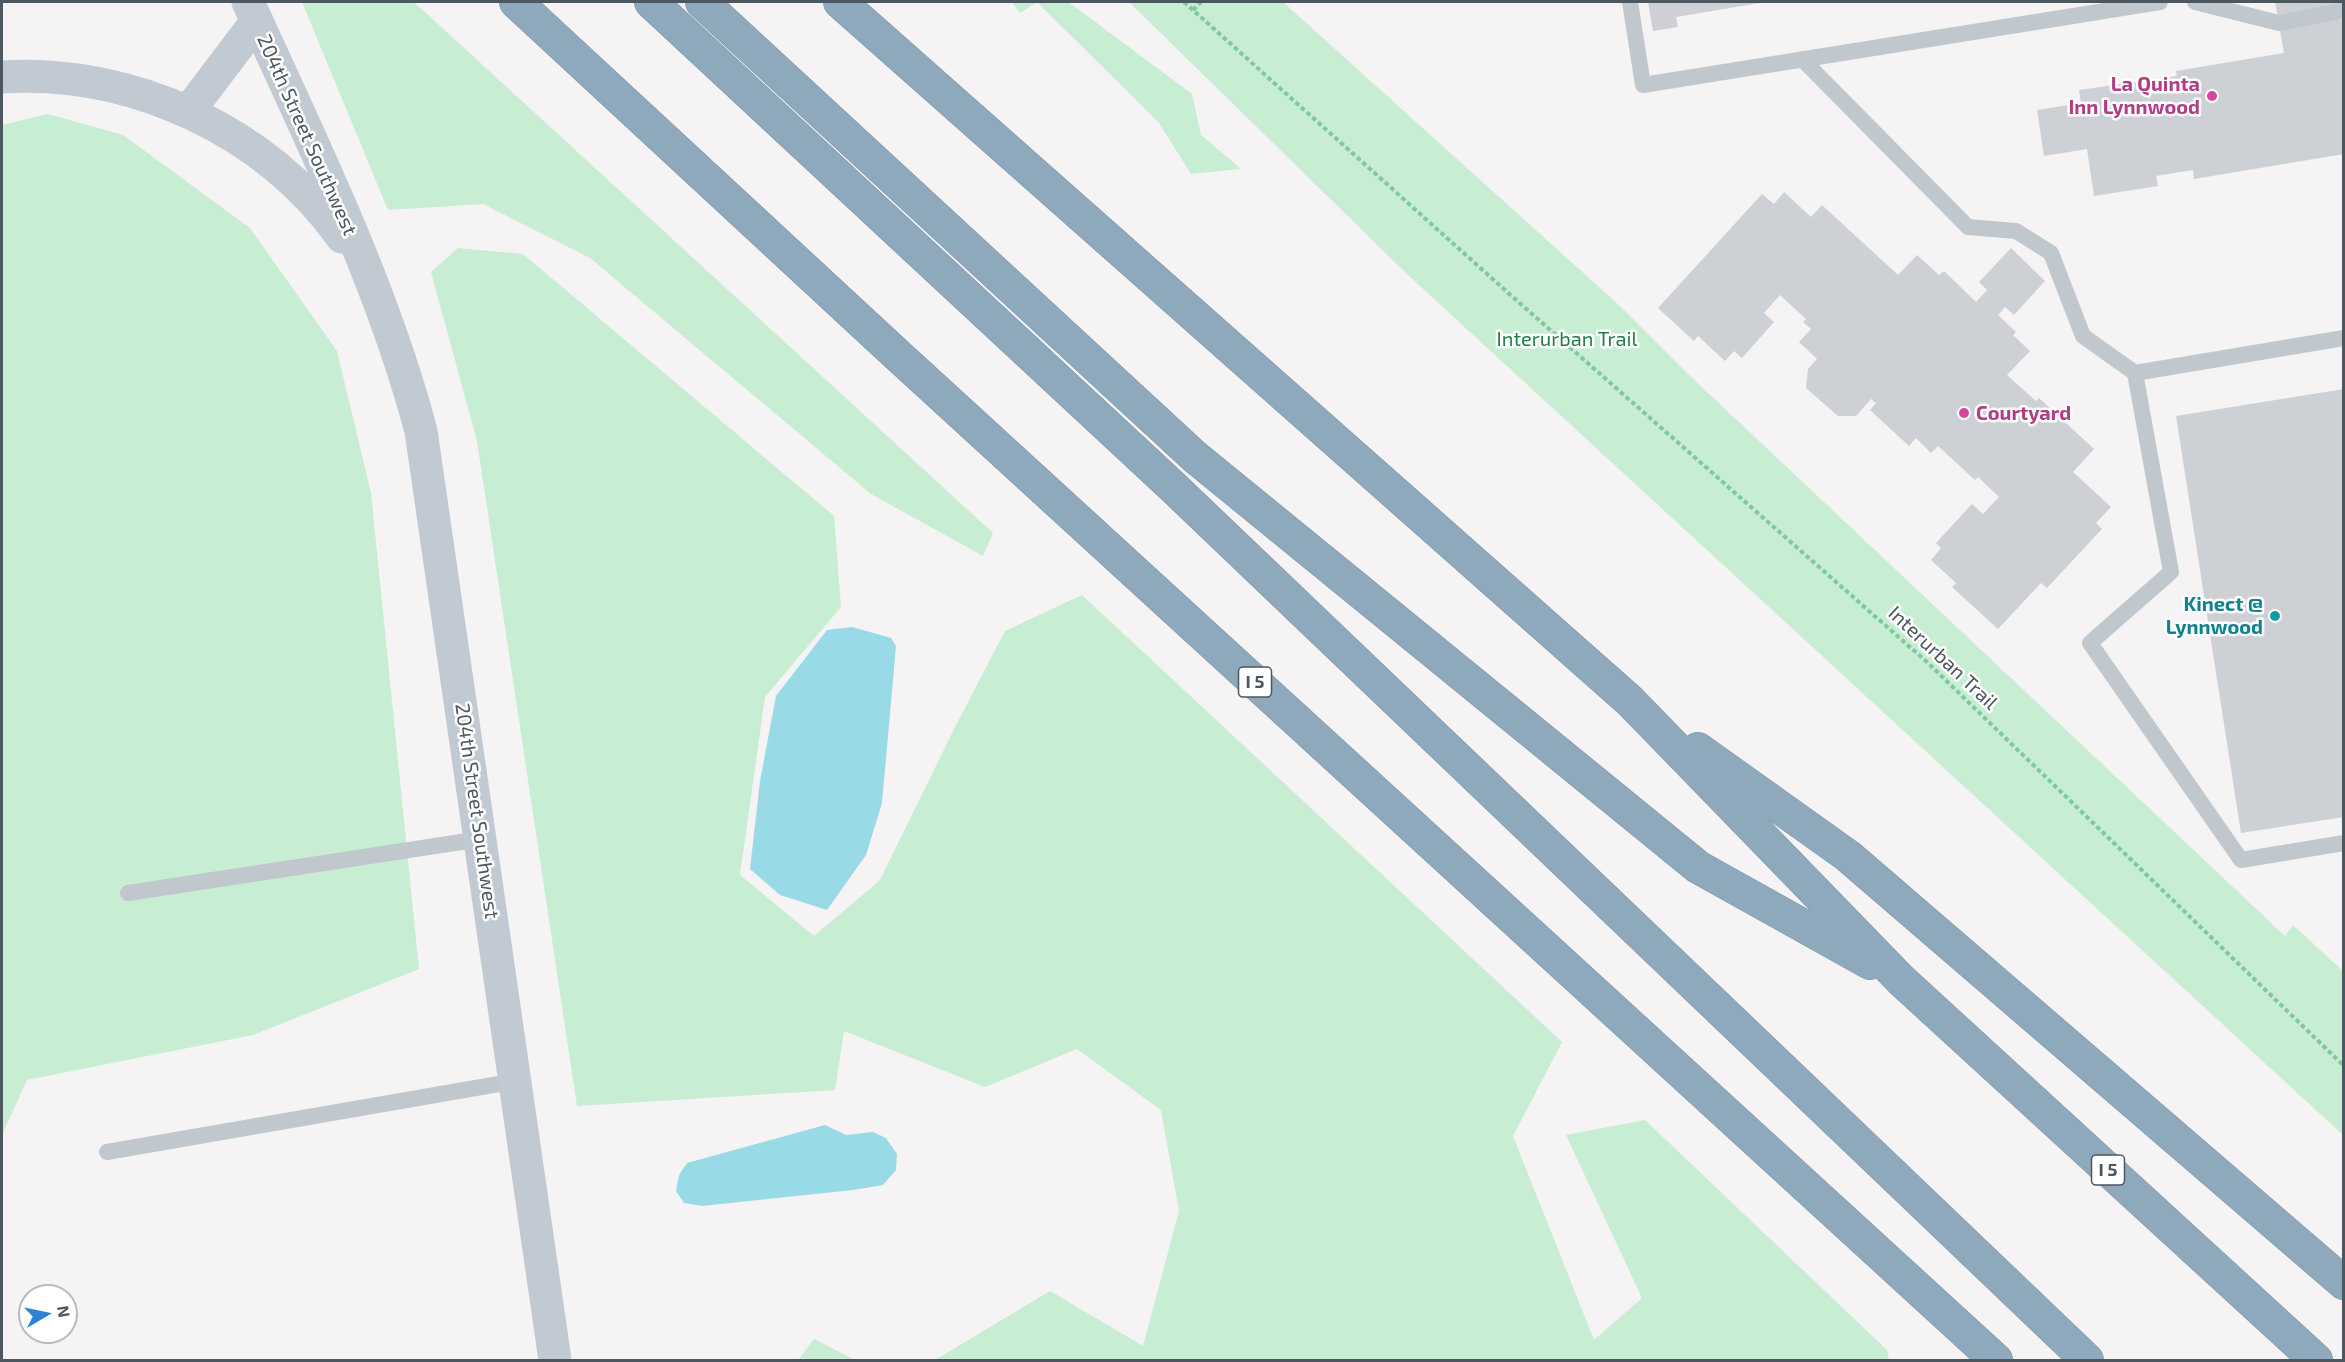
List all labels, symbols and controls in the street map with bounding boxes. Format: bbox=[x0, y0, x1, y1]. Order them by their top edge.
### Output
street label: 204th Street Southwest bbox=[252, 31, 362, 239]
place label: La Quinta Inn Lynnwood bbox=[2068, 72, 2200, 119]
marker: La Quinta Inn Lynnwood bbox=[2205, 89, 2219, 103]
park label: Interurban Trail bbox=[1497, 327, 1637, 351]
place label: Courtyard bbox=[1976, 401, 2071, 425]
marker: Courtyard bbox=[1957, 406, 1971, 420]
place label: Kinect @ Lynnwood bbox=[2166, 592, 2263, 639]
street label: Interurban Trail bbox=[1883, 601, 2003, 715]
marker: Kinect @ Lynnwood bbox=[2268, 609, 2282, 623]
road number: I 5 bbox=[1238, 667, 1272, 697]
street label: 204th Street Southwest bbox=[450, 702, 504, 920]
road number: I 5 bbox=[2092, 1155, 2124, 1185]
north arrow bbox=[18, 1284, 78, 1344]
text: N bbox=[54, 1304, 75, 1319]

